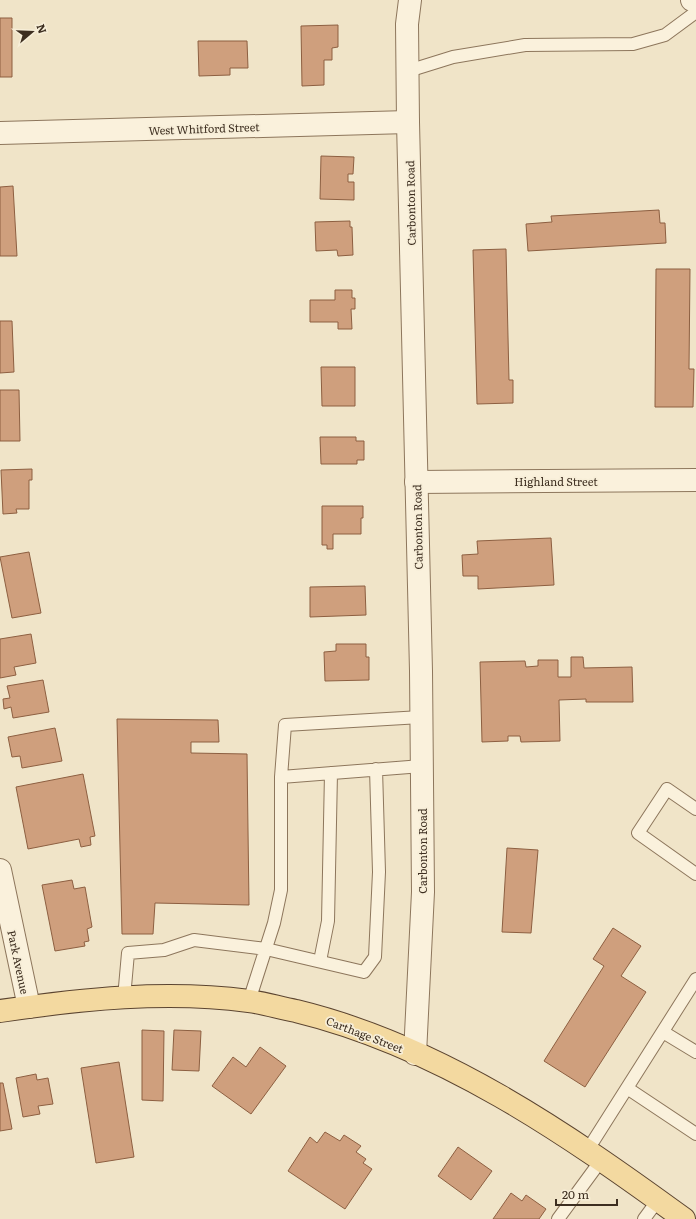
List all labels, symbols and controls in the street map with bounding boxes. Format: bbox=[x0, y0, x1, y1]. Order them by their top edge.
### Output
north arrow bbox=[12, 12, 52, 52]
text: N bbox=[33, 21, 51, 35]
street label: West Whitford Street bbox=[148, 118, 260, 138]
street label: Carbonton Road bbox=[401, 160, 419, 246]
street label: Highland Street bbox=[514, 473, 598, 489]
street label: Carbonton Road bbox=[408, 484, 426, 570]
street label: Carbonton Road bbox=[414, 808, 430, 894]
street label: Park Avenue bbox=[4, 929, 34, 996]
street label: Carthage Street bbox=[324, 1012, 406, 1056]
scale bar bbox=[556, 1181, 617, 1207]
text: 20 m bbox=[562, 1185, 589, 1203]

